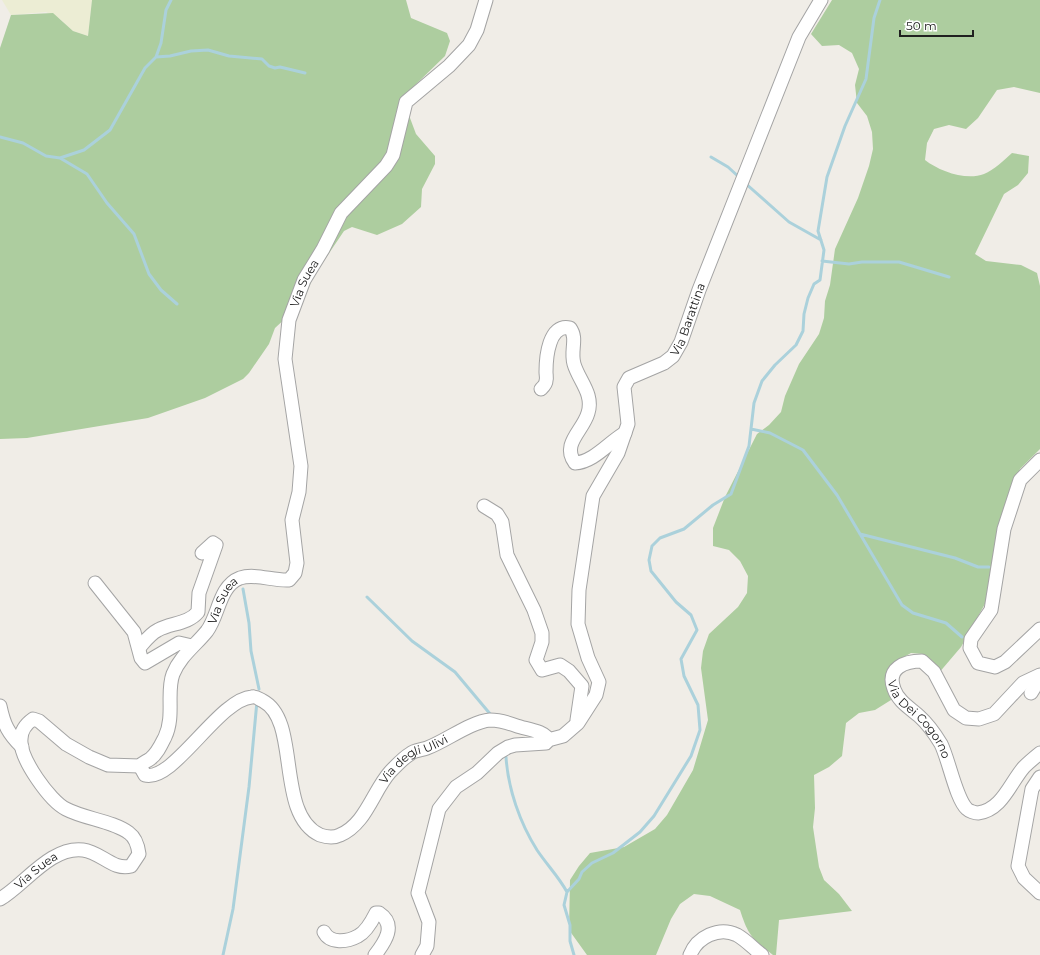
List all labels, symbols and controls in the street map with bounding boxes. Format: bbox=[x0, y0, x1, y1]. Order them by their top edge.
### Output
scale bar bbox=[900, 12, 973, 38]
text: 50 m bbox=[906, 18, 937, 33]
street label: Via Suea bbox=[287, 256, 322, 309]
street label: Via Barattina bbox=[667, 280, 708, 359]
street label: Via Suea bbox=[204, 573, 240, 626]
street label: Via Dei Cogorno bbox=[885, 679, 954, 760]
street label: Via degli Ulivi bbox=[376, 731, 450, 786]
street label: Via Suea bbox=[11, 848, 60, 892]

